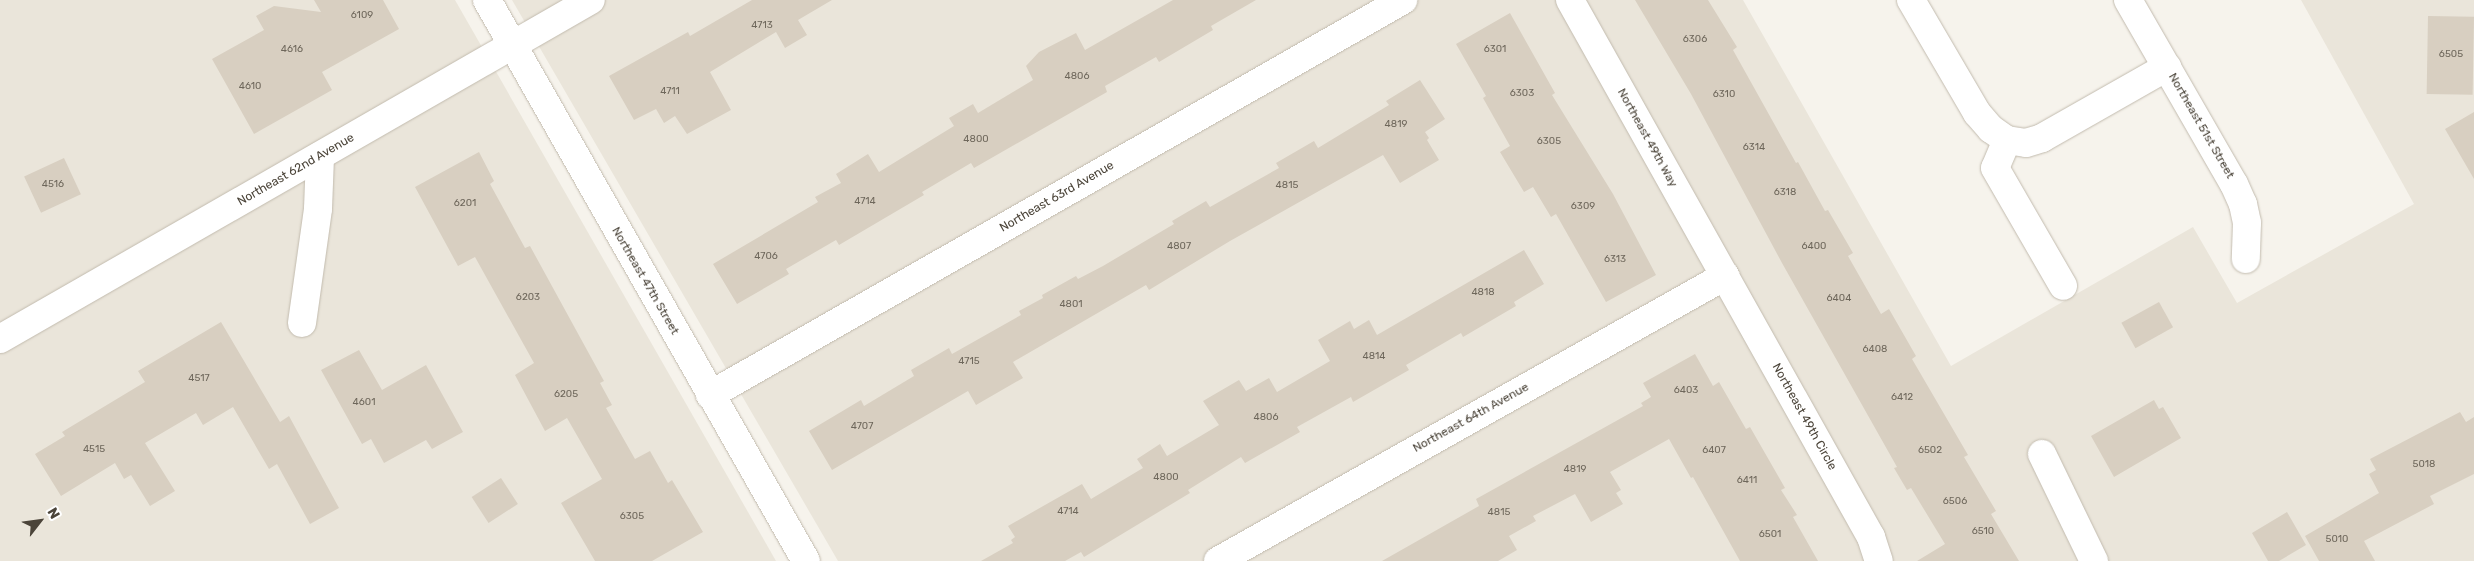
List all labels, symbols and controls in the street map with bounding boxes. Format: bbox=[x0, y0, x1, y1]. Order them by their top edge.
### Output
house number: 6109 bbox=[351, 10, 373, 22]
house number: 4713 bbox=[751, 20, 773, 32]
house number: 6306 bbox=[1683, 34, 1707, 46]
house number: 4616 bbox=[281, 44, 303, 56]
house number: 6301 bbox=[1484, 44, 1506, 56]
house number: 6505 bbox=[2439, 49, 2463, 61]
house number: 4806 bbox=[1065, 71, 1089, 83]
street label: Northeast 51st Street bbox=[2165, 71, 2237, 181]
house number: 4610 bbox=[239, 81, 261, 93]
house number: 4711 bbox=[660, 86, 680, 98]
street label: Northeast 49th Way bbox=[1614, 86, 1680, 190]
house number: 6303 bbox=[1510, 88, 1534, 100]
house number: 6310 bbox=[1713, 89, 1735, 101]
house number: 4819 bbox=[1385, 119, 1407, 131]
street label: Northeast 62nd Avenue bbox=[235, 131, 357, 209]
house number: 4800 bbox=[963, 134, 989, 146]
house number: 6305 bbox=[1537, 136, 1561, 148]
house number: 6314 bbox=[1743, 142, 1765, 154]
street label: Northeast 63rd Avenue bbox=[997, 158, 1117, 236]
house number: 4516 bbox=[42, 179, 64, 191]
house number: 4815 bbox=[1276, 180, 1298, 192]
house number: 6318 bbox=[1774, 187, 1796, 199]
house number: 4714 bbox=[854, 196, 876, 208]
house number: 6201 bbox=[454, 198, 476, 210]
house number: 6309 bbox=[1571, 201, 1595, 213]
street label: Northeast 47th Street bbox=[608, 225, 682, 337]
house number: 4807 bbox=[1167, 241, 1191, 253]
house number: 6400 bbox=[1802, 241, 1826, 253]
house number: 4706 bbox=[754, 251, 778, 263]
house number: 6313 bbox=[1604, 254, 1626, 266]
house number: 4818 bbox=[1471, 287, 1495, 299]
house number: 6203 bbox=[516, 292, 540, 304]
house number: 6404 bbox=[1827, 293, 1851, 305]
house number: 4801 bbox=[1059, 299, 1083, 311]
house number: 6408 bbox=[1863, 344, 1887, 356]
house number: 4814 bbox=[1362, 351, 1386, 363]
house number: 4715 bbox=[958, 356, 980, 368]
street label: Northeast 49th Circle bbox=[1769, 361, 1839, 473]
house number: 4517 bbox=[188, 373, 210, 385]
street label: Northeast 64th Avenue bbox=[1410, 380, 1532, 456]
house number: 6403 bbox=[1674, 385, 1698, 397]
house number: 6205 bbox=[554, 389, 578, 401]
house number: 6412 bbox=[1891, 392, 1913, 404]
house number: 4601 bbox=[353, 397, 375, 409]
house number: 4806 bbox=[1254, 412, 1278, 424]
house number: 4707 bbox=[851, 421, 873, 433]
house number: 4515 bbox=[83, 444, 105, 456]
house number: 6407 bbox=[1702, 445, 1726, 457]
house number: 6502 bbox=[1918, 445, 1942, 457]
house number: 5018 bbox=[2413, 459, 2435, 471]
house number: 4819 bbox=[1564, 464, 1586, 476]
house number: 4800 bbox=[1153, 472, 1179, 484]
house number: 6411 bbox=[1737, 475, 1757, 487]
north arrow bbox=[15, 496, 65, 546]
house number: 6506 bbox=[1943, 496, 1967, 508]
text: N bbox=[44, 505, 63, 522]
house number: 4714 bbox=[1057, 506, 1079, 518]
house number: 4815 bbox=[1488, 507, 1510, 519]
house number: 6305 bbox=[620, 511, 644, 523]
house number: 6510 bbox=[1972, 526, 1994, 538]
house number: 6501 bbox=[1759, 529, 1781, 541]
house number: 5010 bbox=[2326, 534, 2348, 546]

